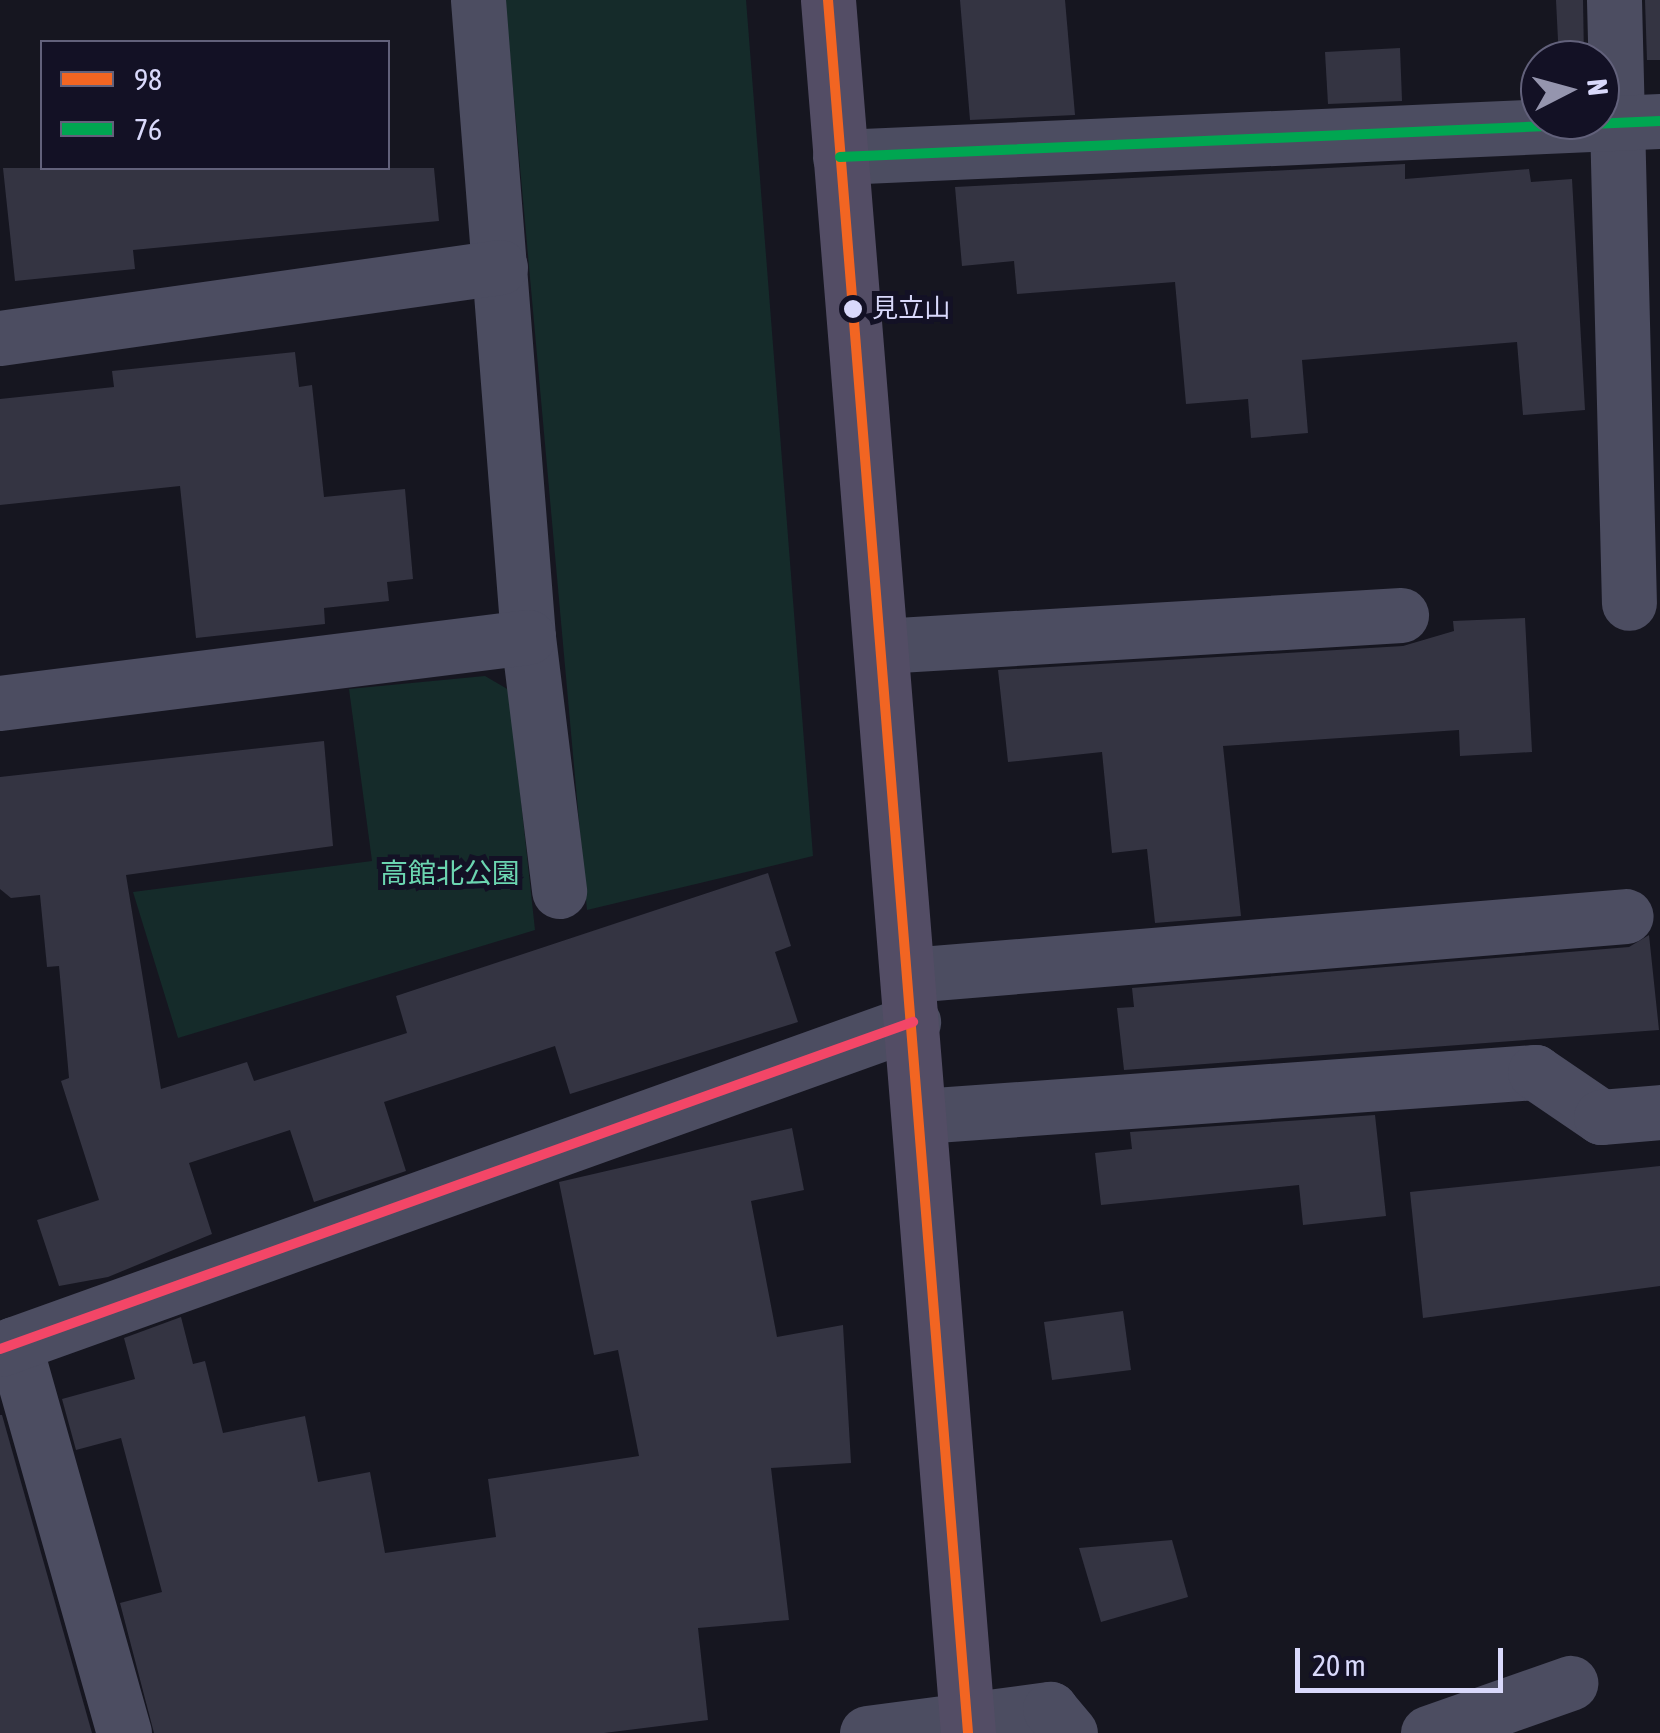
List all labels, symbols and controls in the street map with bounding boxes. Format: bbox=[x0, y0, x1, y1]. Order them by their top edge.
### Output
legend bbox=[40, 40, 390, 170]
north arrow bbox=[1520, 40, 1620, 140]
text: 98 bbox=[134, 62, 162, 96]
text: N bbox=[1581, 77, 1615, 97]
text: 76 bbox=[134, 112, 162, 146]
place label: 見立山 bbox=[872, 293, 950, 325]
marker: 見立山 bbox=[843, 299, 863, 319]
park label: 高館北公園 bbox=[380, 856, 520, 890]
scale bar bbox=[1300, 1628, 1508, 1690]
text: 20 m bbox=[1312, 1648, 1366, 1682]

